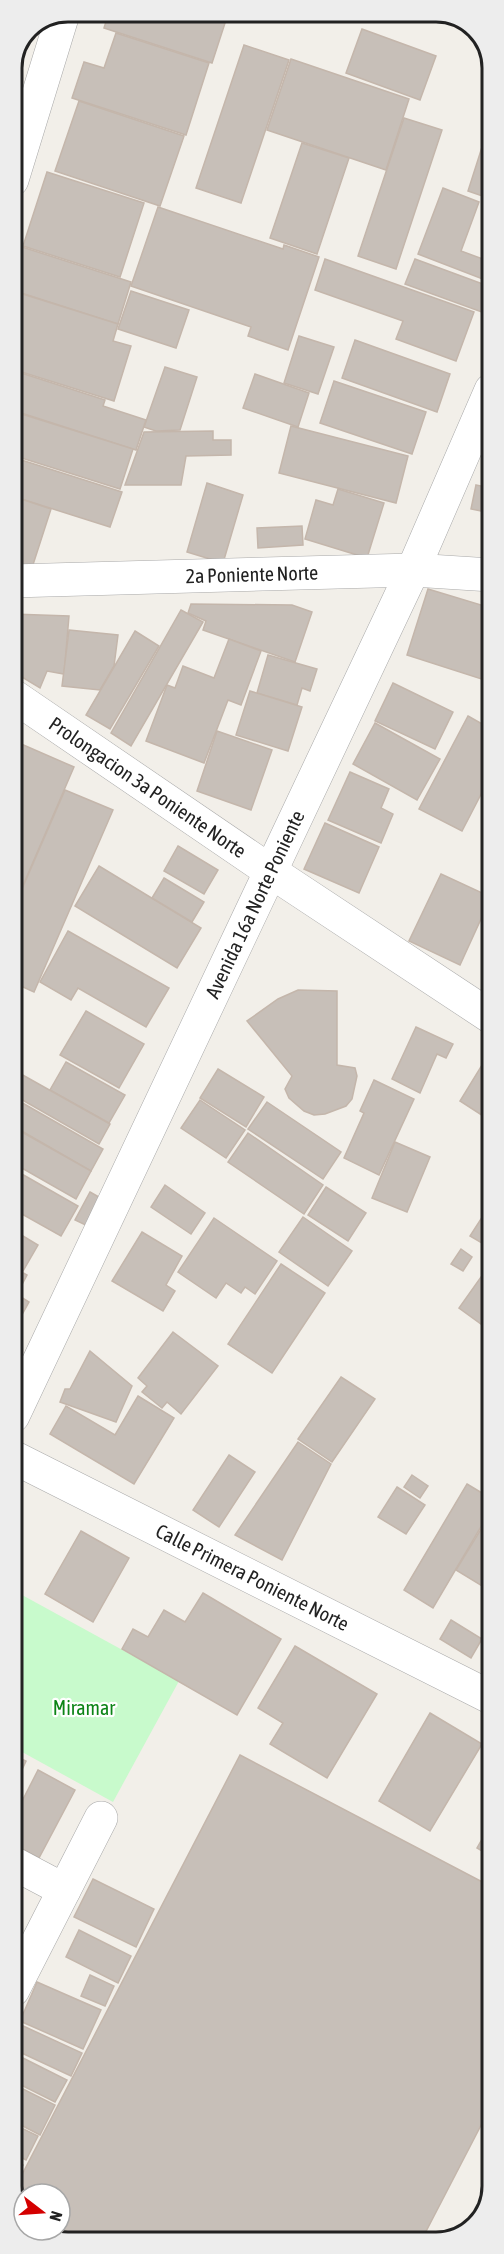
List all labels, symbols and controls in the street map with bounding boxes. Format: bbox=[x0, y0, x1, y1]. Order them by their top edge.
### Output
street label: 2a Poniente Norte bbox=[185, 561, 318, 587]
street label: Prolongacion 3a Poniente Norte bbox=[45, 712, 251, 862]
street label: Avenida 16a Norte Poniente bbox=[200, 807, 309, 1002]
street label: Calle Primera Poniente Norte bbox=[152, 1519, 353, 1635]
park label: Miramar bbox=[53, 1696, 116, 1719]
north arrow bbox=[12, 2182, 72, 2242]
text: N bbox=[46, 2209, 66, 2224]

